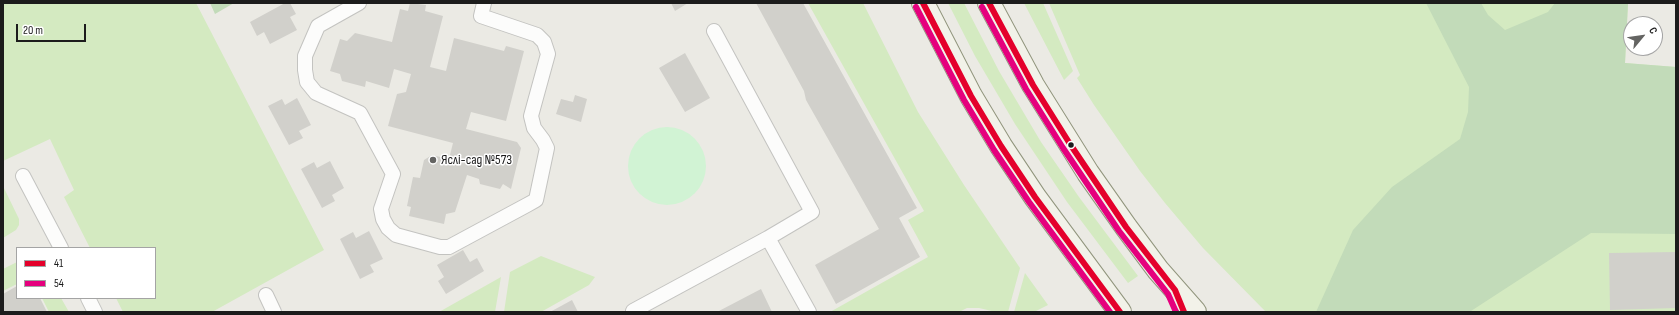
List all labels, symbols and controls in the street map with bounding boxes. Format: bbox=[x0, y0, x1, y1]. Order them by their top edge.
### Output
scale bar bbox=[18, 16, 88, 42]
north arrow bbox=[1623, 16, 1663, 56]
text: 20 m bbox=[23, 23, 43, 38]
text: С bbox=[1646, 25, 1660, 36]
unlabelled marker bbox=[1066, 140, 1076, 150]
place label: Яслі-сад №573 bbox=[441, 152, 512, 168]
marker: Яслі-сад №573 bbox=[428, 155, 438, 165]
legend bbox=[16, 247, 156, 299]
text: 41 bbox=[54, 256, 63, 271]
text: 54 bbox=[54, 276, 64, 291]

